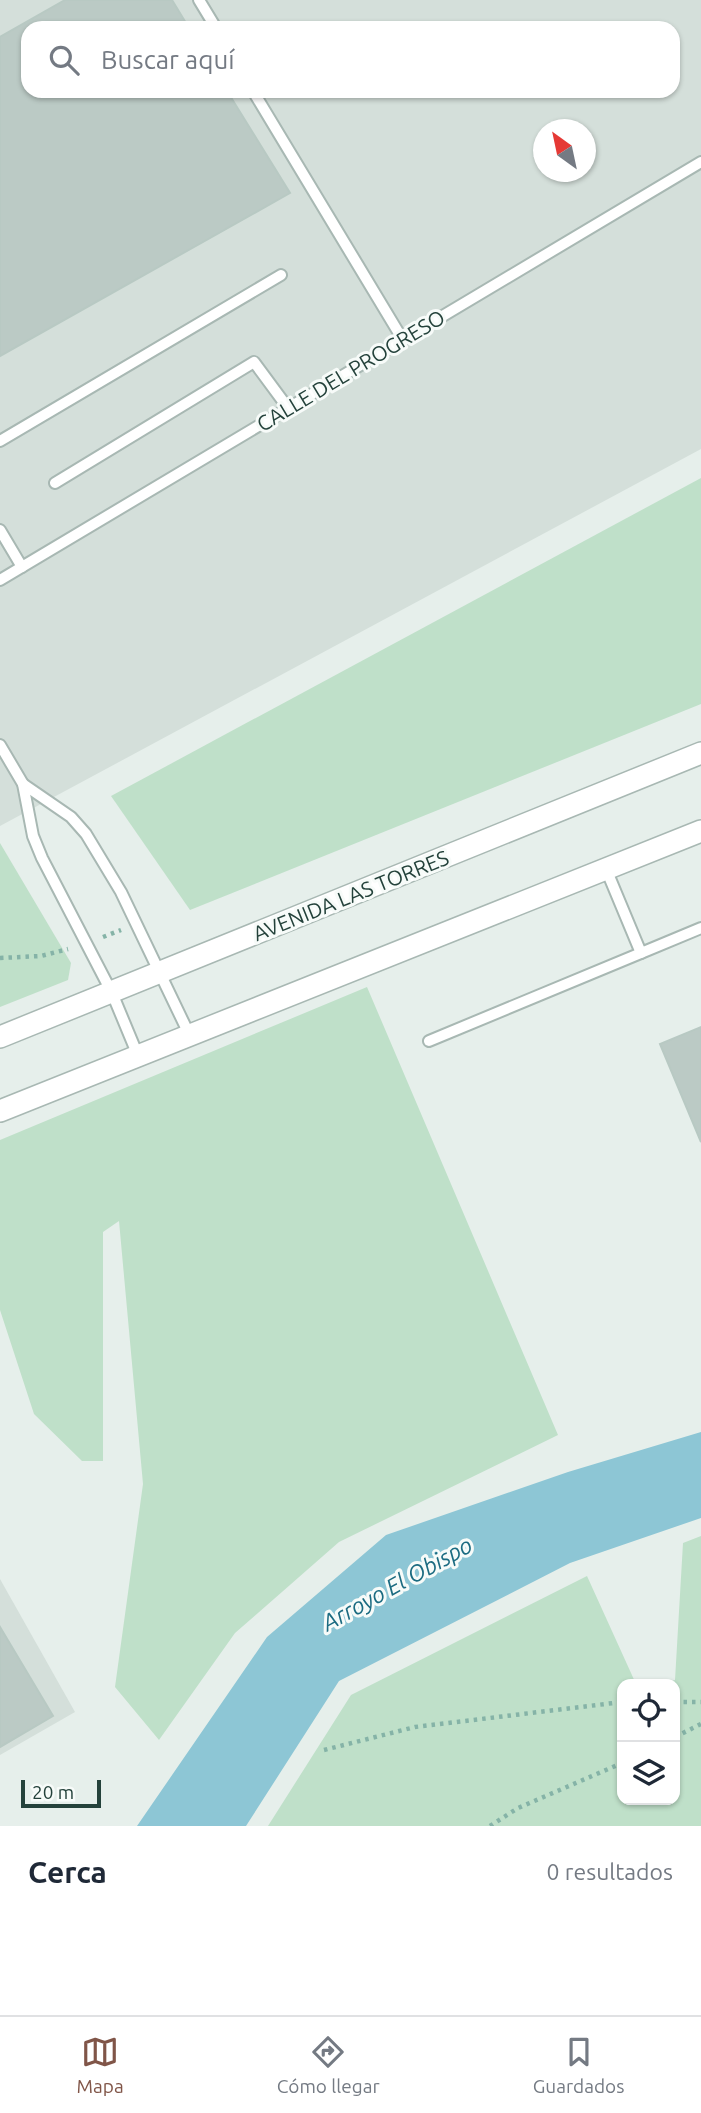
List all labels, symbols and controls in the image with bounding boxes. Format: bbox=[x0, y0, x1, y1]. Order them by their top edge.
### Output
search box bbox=[21, 21, 680, 98]
icon: search bbox=[45, 41, 83, 79]
text: Buscar aquí bbox=[101, 45, 235, 74]
north arrow bbox=[533, 119, 596, 182]
street label: CALLE DEL PROGRESO bbox=[252, 304, 449, 436]
street label: AVENIDA LAS TORRES bbox=[249, 845, 452, 945]
water label: Arroyo El Obispo bbox=[316, 1532, 476, 1636]
map controls bbox=[617, 1679, 680, 1805]
button: locate bbox=[617, 1679, 680, 1742]
button: layers bbox=[617, 1742, 680, 1805]
scale bar bbox=[21, 1777, 102, 1809]
text: 20 m bbox=[32, 1781, 74, 1803]
text: Cerca bbox=[28, 1855, 107, 1889]
text: 0 resultados bbox=[547, 1859, 673, 1884]
tab: Mapa bbox=[77, 2033, 124, 2097]
tab: Cómo llegar bbox=[277, 2033, 380, 2097]
tab: Guardados bbox=[533, 2033, 624, 2097]

